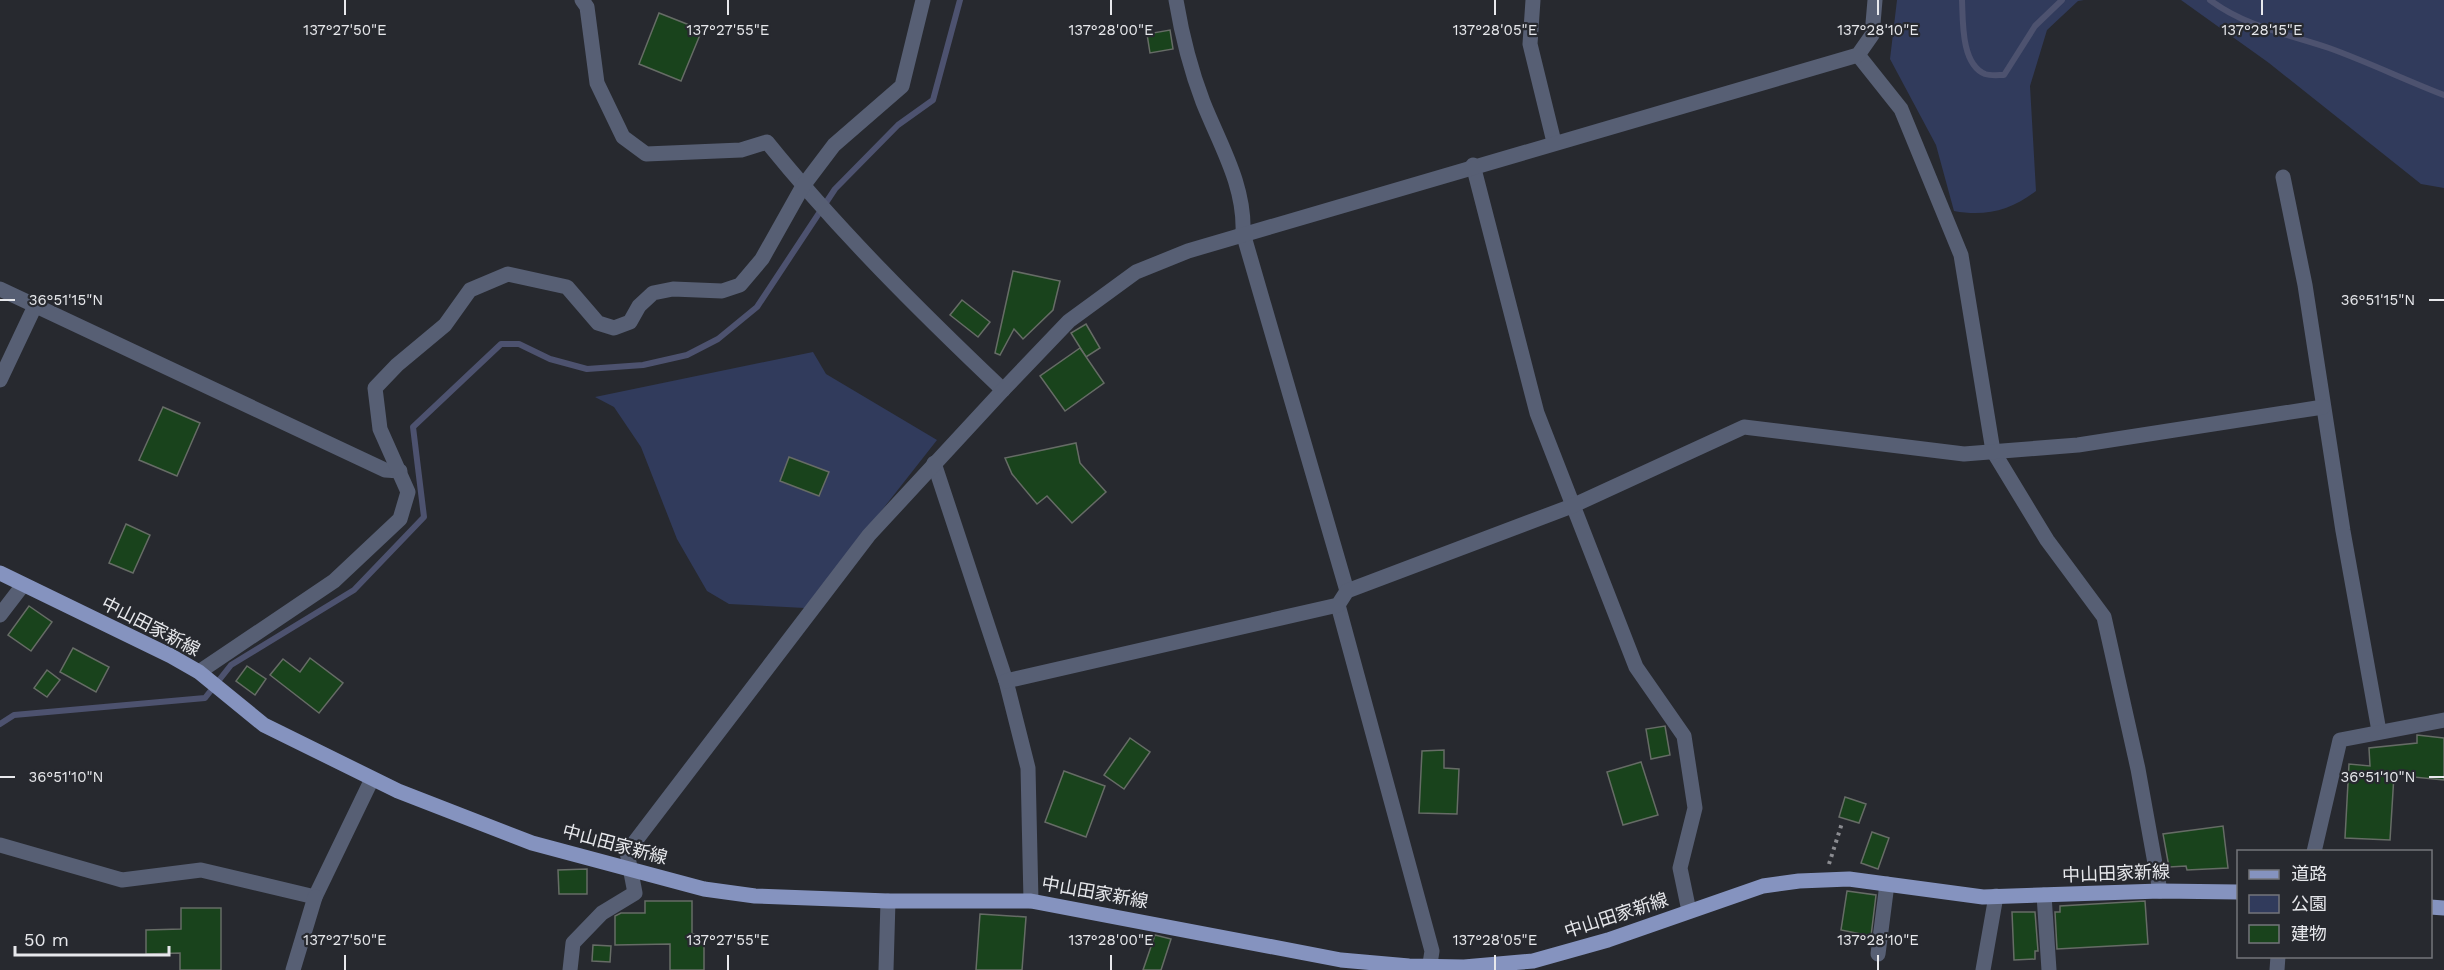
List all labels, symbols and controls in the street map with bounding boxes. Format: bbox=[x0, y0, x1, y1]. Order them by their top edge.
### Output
text: 137°27'50"E bbox=[303, 21, 387, 39]
text: 137°27'55"E bbox=[687, 21, 769, 39]
text: 137°28'00"E bbox=[1068, 21, 1154, 39]
text: 137°28'05"E bbox=[1453, 21, 1537, 39]
text: 137°28'10"E bbox=[1837, 21, 1919, 39]
text: 137°28'15"E bbox=[2221, 21, 2303, 39]
text: 36°51'15"N bbox=[29, 291, 103, 309]
text: 36°51'15"N bbox=[2341, 291, 2415, 309]
street label: 中山田家新線 bbox=[98, 592, 204, 660]
text: 36°51'10"N bbox=[28, 768, 104, 786]
text: 36°51'10"N bbox=[2340, 768, 2416, 786]
street label: 中山田家新線 bbox=[560, 820, 670, 868]
legend bbox=[2237, 850, 2432, 958]
street label: 中山田家新線 bbox=[2062, 861, 2170, 885]
text: 道路 bbox=[2291, 863, 2327, 884]
street label: 中山田家新線 bbox=[1040, 872, 1150, 912]
street label: 中山田家新線 bbox=[1561, 888, 1671, 942]
text: 公園 bbox=[2291, 893, 2327, 914]
scale bar bbox=[15, 919, 170, 957]
text: 建物 bbox=[2291, 923, 2327, 944]
text: 50 m bbox=[24, 929, 69, 950]
text: 137°27'50"E bbox=[303, 931, 387, 949]
text: 137°27'55"E bbox=[687, 931, 769, 949]
text: 137°28'00"E bbox=[1068, 931, 1154, 949]
text: 137°28'05"E bbox=[1453, 931, 1537, 949]
text: 137°28'10"E bbox=[1837, 931, 1919, 949]

